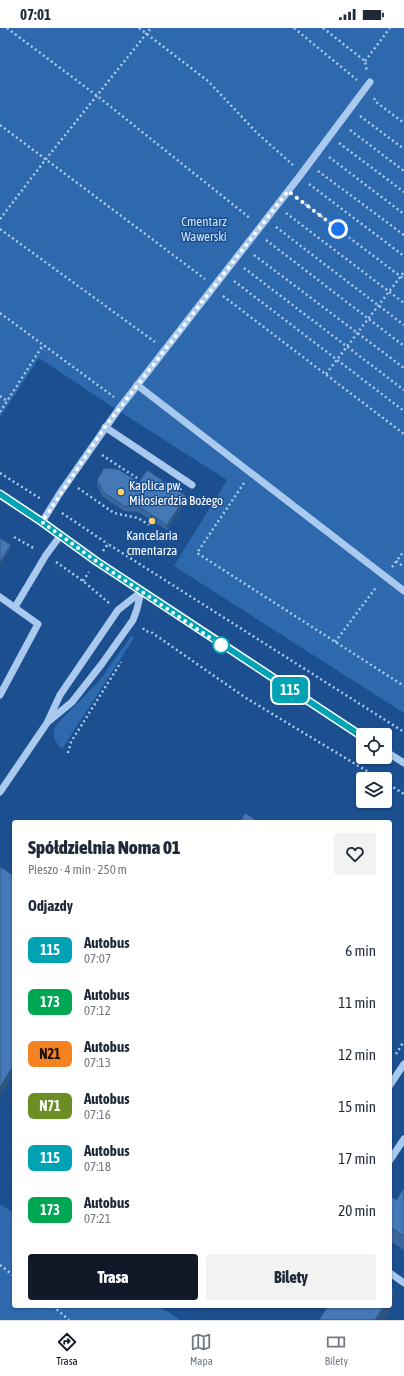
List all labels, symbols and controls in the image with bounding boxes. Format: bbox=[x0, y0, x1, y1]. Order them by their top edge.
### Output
text: 07:01 bbox=[20, 6, 51, 23]
park label: Cmentarz Wawerski bbox=[181, 214, 227, 244]
your location bbox=[328, 219, 348, 239]
place label: Kaplica pw. Miłosierdzia Bożego bbox=[129, 478, 223, 508]
marker: Kaplica pw. Miłosierdzia Bożego bbox=[116, 487, 126, 497]
marker: Kancelaria cmentarza bbox=[147, 516, 157, 526]
place label: Kancelaria cmentarza bbox=[126, 528, 178, 558]
unlabelled marker bbox=[212, 636, 230, 654]
line badge: 115 bbox=[267, 677, 313, 703]
text: 115 bbox=[280, 682, 300, 698]
map controls bbox=[356, 728, 392, 808]
button: locate bbox=[356, 728, 392, 764]
button: layers bbox=[356, 772, 392, 808]
button: heart bbox=[334, 833, 376, 875]
text: Spółdzielnia Noma 01 bbox=[28, 836, 181, 858]
text: Pieszo · 4 min · 250 m bbox=[28, 862, 127, 877]
text: Odjazdy bbox=[28, 897, 73, 914]
text: Autobus bbox=[84, 934, 129, 951]
text: 115 bbox=[40, 942, 60, 958]
text: 6 min bbox=[345, 942, 376, 959]
text: 07:07 bbox=[84, 951, 111, 966]
text: Autobus bbox=[84, 986, 129, 1003]
text: 173 bbox=[40, 994, 60, 1010]
text: 11 min bbox=[338, 994, 376, 1011]
text: 07:12 bbox=[84, 1003, 111, 1018]
text: Autobus bbox=[84, 1038, 129, 1055]
text: N21 bbox=[39, 1046, 61, 1062]
text: 12 min bbox=[338, 1046, 376, 1063]
text: 07:13 bbox=[84, 1055, 111, 1070]
text: Autobus bbox=[84, 1090, 129, 1107]
text: N71 bbox=[39, 1098, 61, 1114]
text: 15 min bbox=[338, 1098, 376, 1115]
text: 07:16 bbox=[84, 1107, 111, 1122]
text: Autobus bbox=[84, 1142, 129, 1159]
text: 115 bbox=[40, 1150, 60, 1166]
text: 17 min bbox=[338, 1150, 376, 1167]
text: 07:18 bbox=[84, 1159, 111, 1174]
text: Autobus bbox=[84, 1194, 129, 1211]
text: 173 bbox=[40, 1202, 60, 1218]
text: 20 min bbox=[338, 1202, 376, 1219]
text: 07:21 bbox=[84, 1211, 111, 1226]
button: Trasa bbox=[28, 1254, 198, 1300]
button: Bilety bbox=[206, 1254, 376, 1300]
tab: Trasa bbox=[56, 1331, 78, 1367]
tab: Mapa bbox=[190, 1331, 213, 1367]
tab: Bilety bbox=[325, 1331, 348, 1367]

